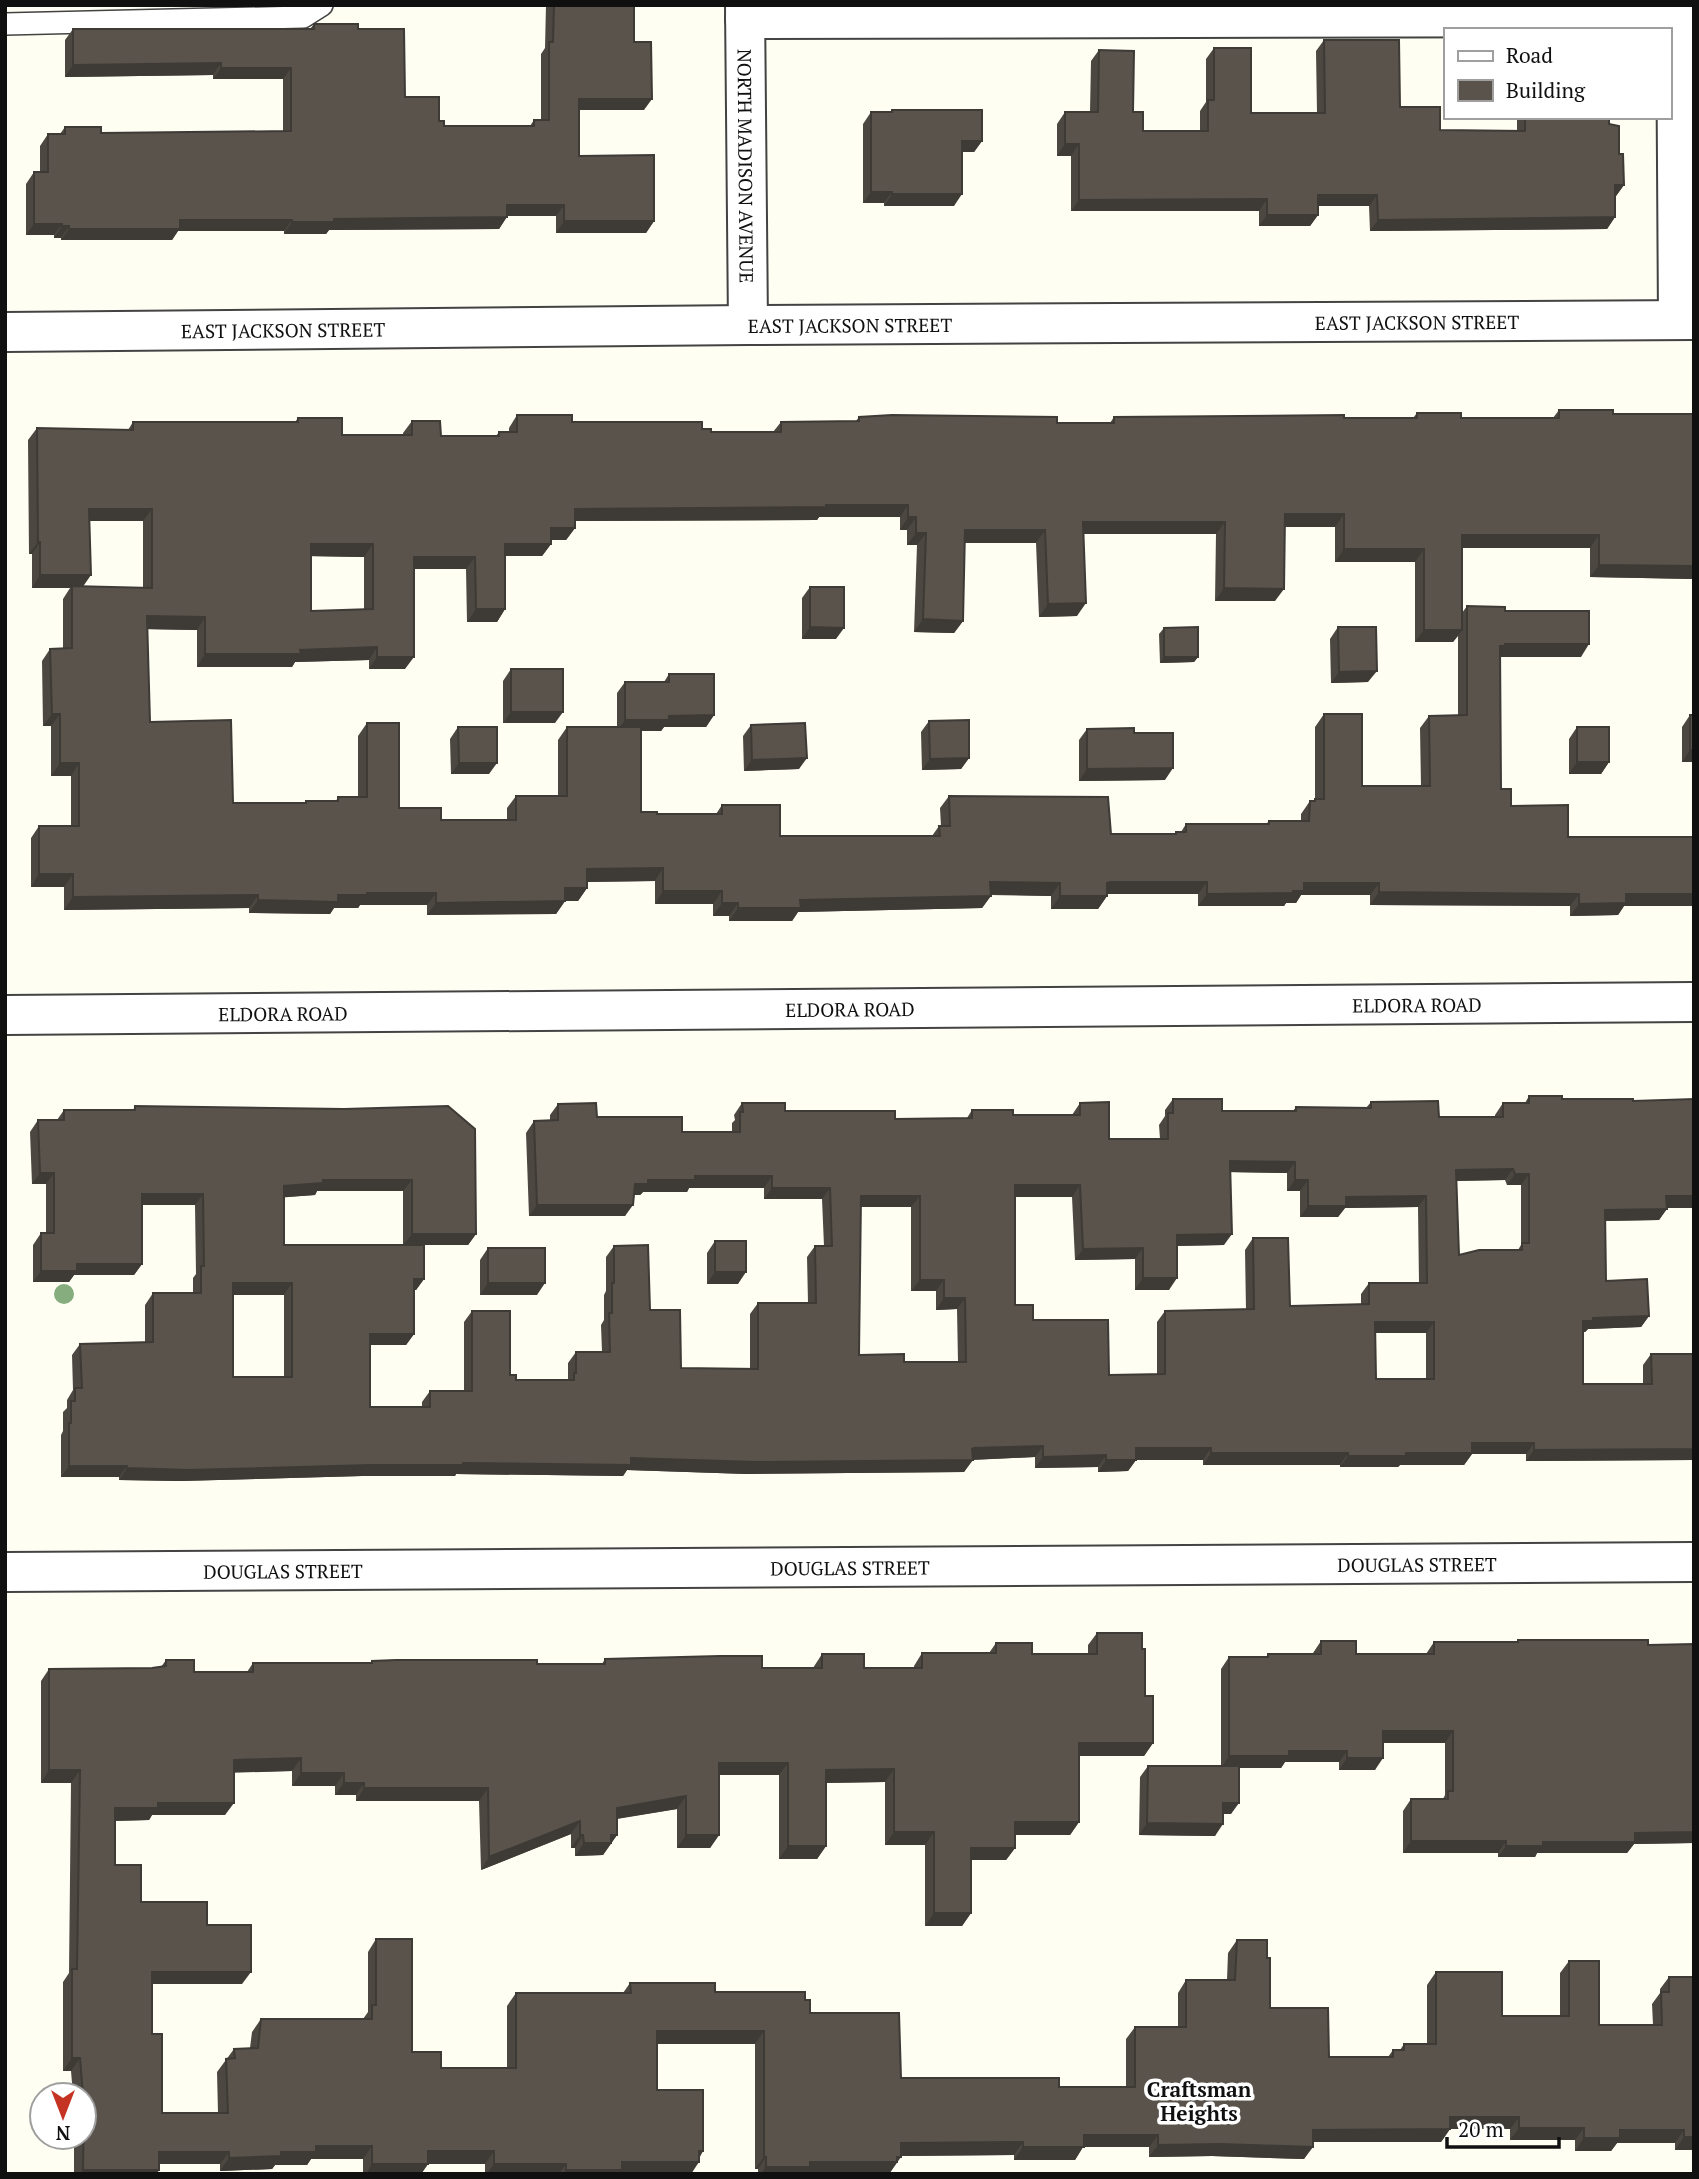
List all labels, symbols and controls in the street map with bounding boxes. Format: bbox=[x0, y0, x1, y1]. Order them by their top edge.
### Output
legend bbox=[1444, 28, 1671, 119]
text: Road bbox=[1506, 41, 1553, 69]
street label: NORTH MADISON AVENUE bbox=[733, 49, 760, 283]
text: Building bbox=[1506, 76, 1586, 104]
street label: EAST JACKSON STREET bbox=[1315, 308, 1519, 335]
street label: EAST JACKSON STREET bbox=[748, 311, 952, 338]
street label: EAST JACKSON STREET bbox=[181, 316, 386, 343]
street label: ELDORA ROAD bbox=[1352, 991, 1482, 1017]
street label: ELDORA ROAD bbox=[785, 995, 915, 1021]
street label: ELDORA ROAD bbox=[218, 1000, 348, 1026]
street label: DOUGLAS STREET bbox=[1337, 1551, 1497, 1577]
street label: DOUGLAS STREET bbox=[770, 1554, 930, 1580]
street label: DOUGLAS STREET bbox=[203, 1557, 363, 1583]
district label: Craftsman Heights bbox=[1147, 2075, 1252, 2127]
north arrow bbox=[28, 2081, 98, 2151]
scale bar bbox=[1447, 2106, 1559, 2150]
text: 20 m bbox=[1458, 2115, 1504, 2143]
text: N bbox=[55, 2121, 70, 2146]

